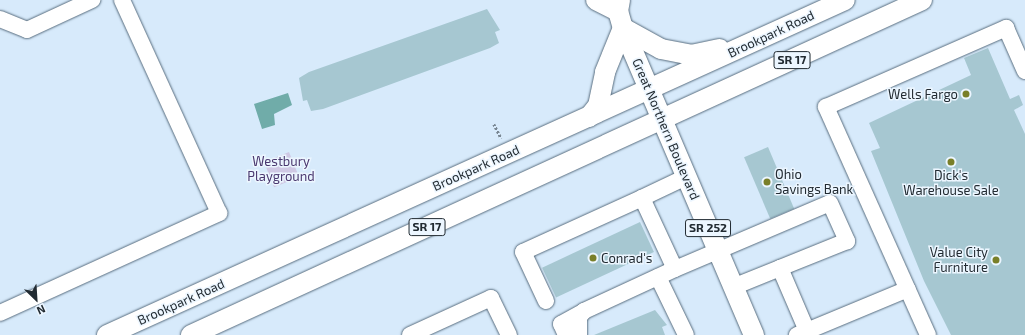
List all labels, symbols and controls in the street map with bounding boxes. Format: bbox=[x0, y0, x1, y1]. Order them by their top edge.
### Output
street label: Brookpark Road bbox=[725, 7, 817, 61]
road number: SR 17 bbox=[773, 50, 811, 70]
street label: Great Northern Boulevard bbox=[629, 56, 703, 202]
place label: Wells Fargo bbox=[888, 86, 958, 102]
marker: Wells Fargo bbox=[961, 89, 971, 99]
street label: Brookpark Road bbox=[430, 142, 522, 194]
park label: Westbury Playground bbox=[247, 154, 315, 185]
marker: Dick's Warehouse Sale bbox=[946, 157, 956, 167]
place label: Ohio Savings Bank bbox=[775, 167, 853, 198]
place label: Dick's Warehouse Sale bbox=[903, 168, 999, 199]
marker: Ohio Savings Bank bbox=[762, 177, 772, 187]
road number: SR 17 bbox=[408, 217, 446, 237]
road number: SR 252 bbox=[685, 218, 731, 238]
place label: Value City Furniture bbox=[930, 245, 988, 276]
place label: Conrad's bbox=[601, 250, 652, 266]
marker: Conrad's bbox=[588, 253, 598, 263]
marker: Value City Furniture bbox=[991, 255, 1001, 265]
street label: Brookpark Road bbox=[135, 276, 227, 328]
north arrow bbox=[16, 279, 56, 319]
text: N bbox=[35, 303, 48, 318]

